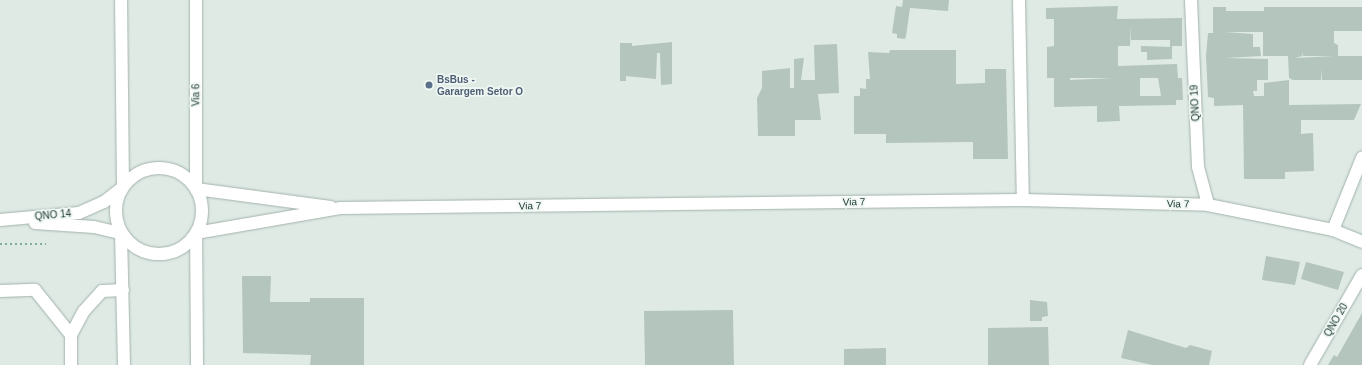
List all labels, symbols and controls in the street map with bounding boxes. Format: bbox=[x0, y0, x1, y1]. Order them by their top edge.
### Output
place label: BsBus - Garargem Setor O bbox=[437, 73, 523, 96]
marker: BsBus - Garargem Setor O bbox=[424, 80, 434, 90]
street label: Via 6 bbox=[190, 84, 202, 106]
street label: QNO 19 bbox=[1188, 84, 1202, 122]
street label: Via 7 bbox=[843, 196, 865, 208]
street label: Via 7 bbox=[1167, 198, 1189, 210]
street label: Via 7 bbox=[519, 200, 541, 212]
street label: QNO 14 bbox=[34, 207, 72, 223]
street label: QNO 20 bbox=[1322, 301, 1350, 339]

